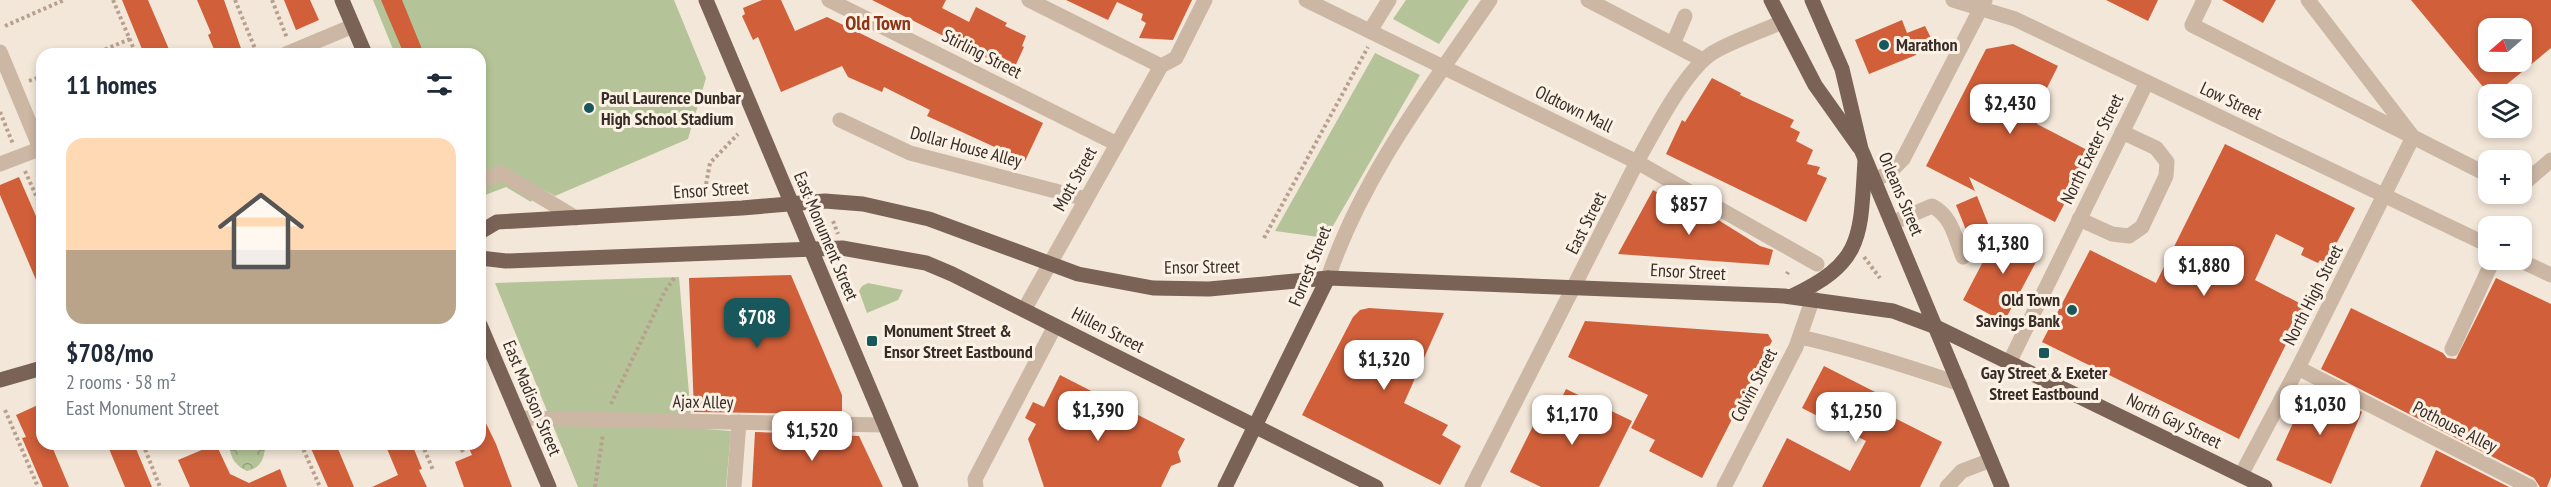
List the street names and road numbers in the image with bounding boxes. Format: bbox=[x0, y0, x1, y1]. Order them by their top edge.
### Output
street label: Stirling Street bbox=[939, 24, 1026, 83]
street label: Low Street bbox=[2197, 76, 2266, 125]
street label: Oldtown Mall bbox=[1532, 80, 1618, 138]
street label: North Exeter Street bbox=[2055, 90, 2128, 208]
street label: Dollar House Alley bbox=[908, 121, 1025, 172]
street label: Mott Street bbox=[1047, 142, 1102, 215]
street label: Orleans Street bbox=[1874, 148, 1929, 239]
street label: East Monument Street bbox=[789, 168, 864, 304]
street label: Ensor Street bbox=[673, 175, 749, 204]
street label: East Street bbox=[1560, 188, 1611, 258]
street label: Forrest Street bbox=[1283, 222, 1336, 309]
street label: North High Street bbox=[2277, 241, 2348, 349]
street label: Ensor Street bbox=[1164, 254, 1240, 279]
street label: Ensor Street bbox=[1650, 258, 1726, 285]
street label: Hillen Street bbox=[1068, 302, 1148, 358]
street label: East Madison Street bbox=[498, 337, 567, 459]
street label: Colvin Street bbox=[1725, 344, 1782, 425]
street label: North Gay Street bbox=[2123, 388, 2226, 453]
street label: Ajax Alley bbox=[672, 389, 734, 414]
street label: Pothouse Alley bbox=[2409, 396, 2501, 458]

